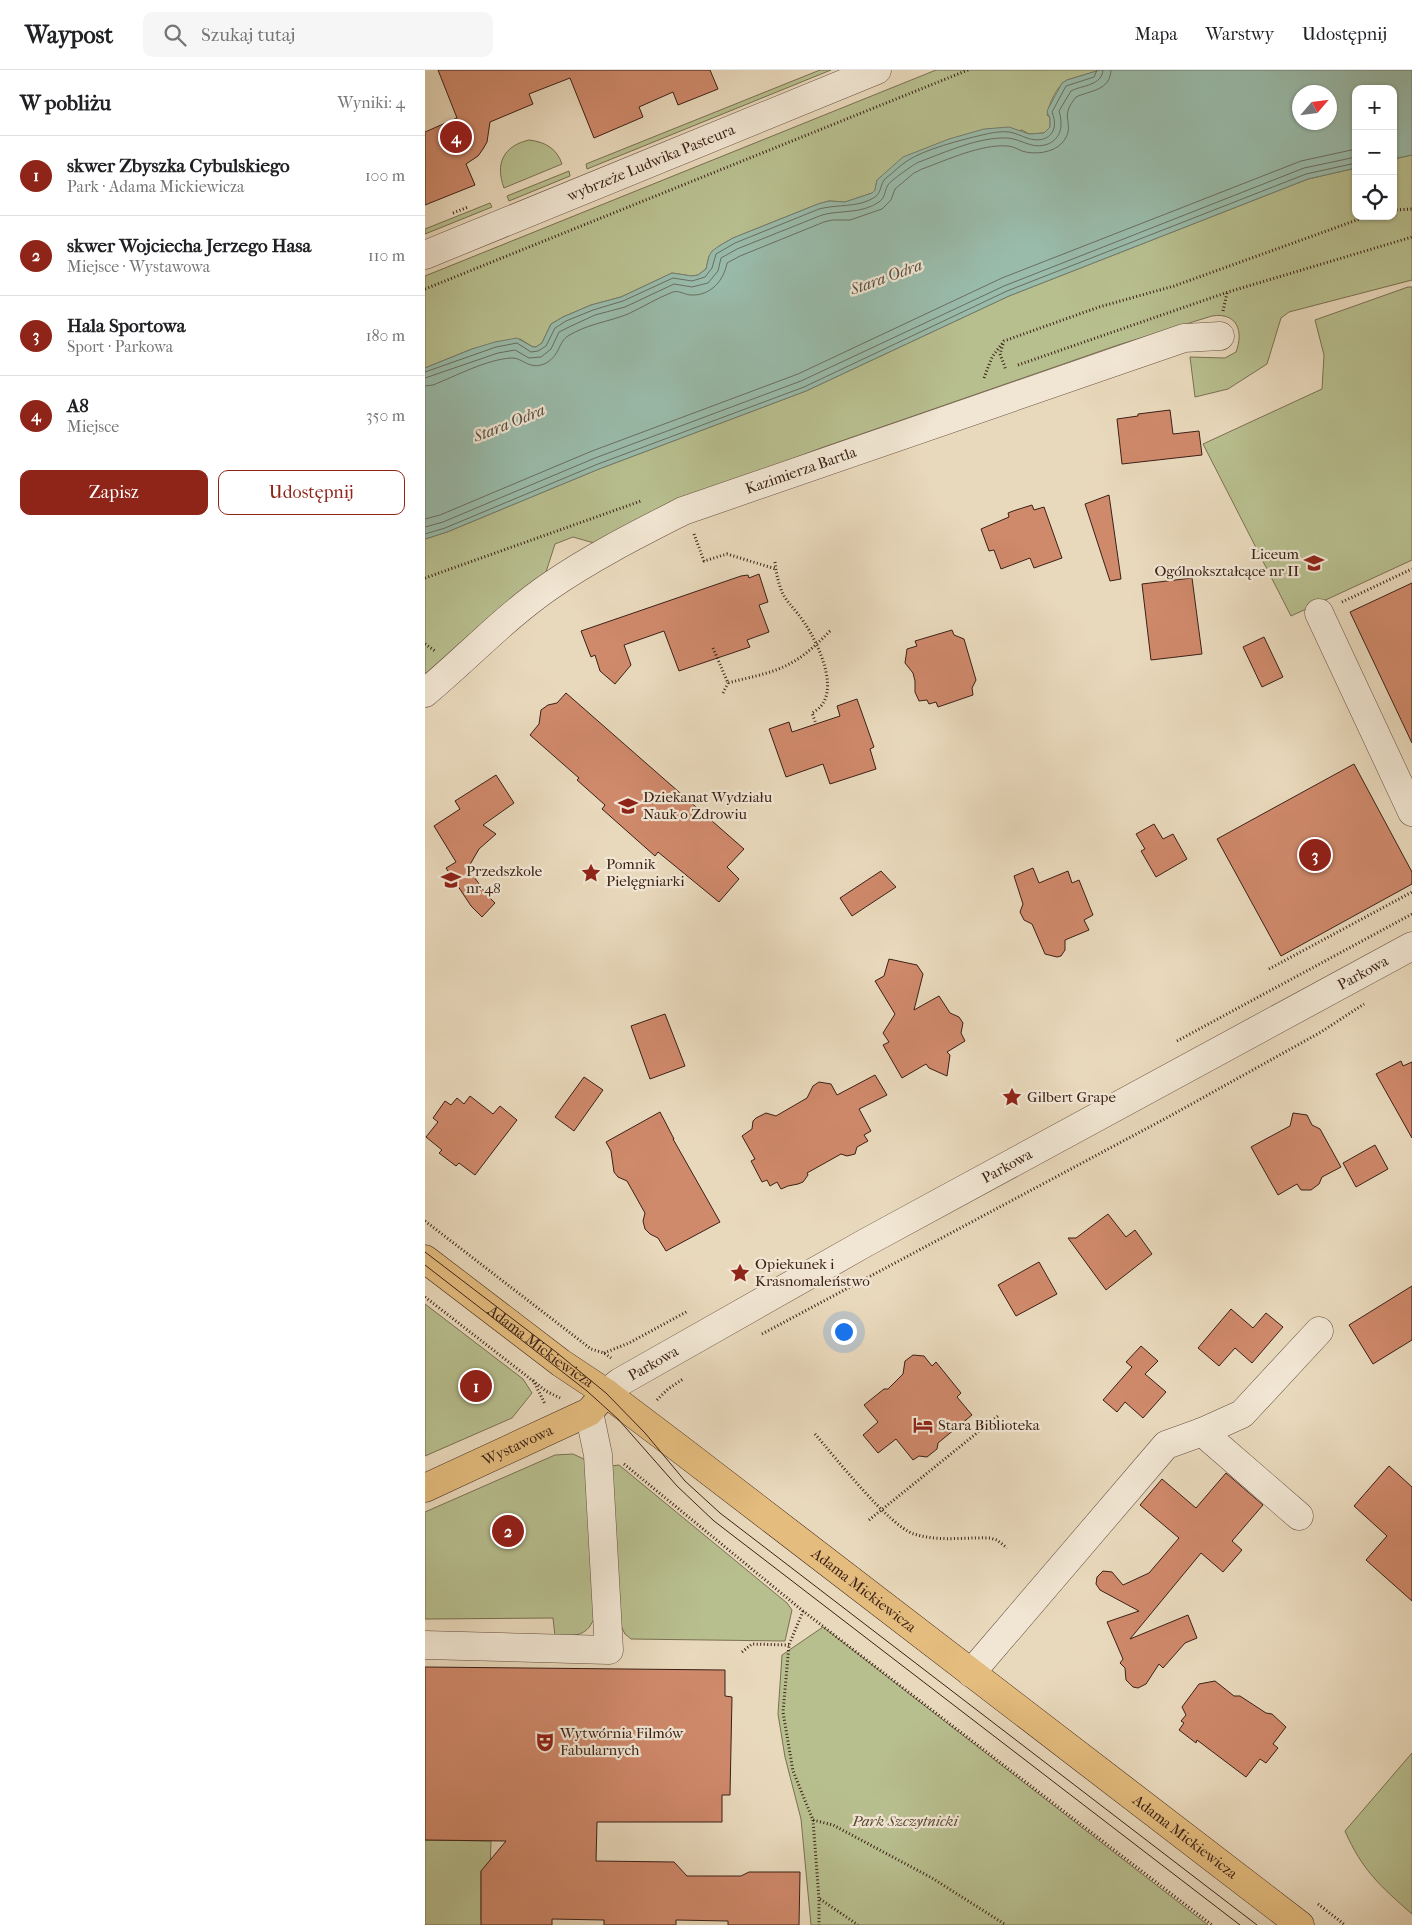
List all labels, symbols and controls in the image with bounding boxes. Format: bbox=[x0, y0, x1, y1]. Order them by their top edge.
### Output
search box bbox=[143, 12, 493, 57]
text: Waypost bbox=[25, 21, 113, 49]
icon: search bbox=[161, 21, 189, 49]
text: Szukaj tutaj bbox=[201, 24, 295, 46]
text: Mapa bbox=[1135, 24, 1178, 45]
text: Warstwy bbox=[1206, 24, 1274, 45]
text: Udostępnij bbox=[1302, 24, 1387, 45]
north arrow bbox=[1292, 85, 1337, 130]
map controls bbox=[1352, 85, 1397, 220]
button: + bbox=[1352, 85, 1397, 130]
text: W pobliżu bbox=[20, 91, 111, 115]
text: Wyniki: 4 bbox=[337, 93, 405, 112]
pin: 4 bbox=[440, 118, 472, 156]
street label: wybrzeże Ludwika Pasteura bbox=[563, 120, 738, 205]
button: − bbox=[1352, 130, 1397, 175]
text: skwer Zbyszka Cybulskiego bbox=[67, 155, 290, 177]
text: 1 bbox=[33, 166, 39, 185]
text: 100 m bbox=[365, 166, 405, 185]
button: locate bbox=[1352, 175, 1397, 220]
text: Park · Adama Mickiewicza bbox=[67, 177, 244, 196]
text: skwer Wojciecha Jerzego Hasa bbox=[67, 235, 311, 257]
text: 2 bbox=[32, 246, 40, 265]
text: 110 m bbox=[368, 246, 405, 265]
water label: Stara Odra bbox=[846, 255, 925, 299]
text: Miejsce · Wystawowa bbox=[67, 257, 210, 276]
text: Hala Sportowa bbox=[67, 315, 185, 337]
text: 3 bbox=[33, 326, 39, 345]
text: 180 m bbox=[366, 326, 405, 345]
text: Sport · Parkowa bbox=[67, 337, 173, 356]
text: A8 bbox=[67, 395, 89, 417]
water label: Stara Odra bbox=[470, 400, 548, 446]
text: 4 bbox=[31, 406, 41, 425]
text: 350 m bbox=[366, 406, 405, 425]
text: Miejsce bbox=[67, 417, 119, 436]
street label: Kazimierza Bartla bbox=[743, 443, 860, 498]
button: Zapisz bbox=[20, 470, 208, 515]
button: Udostępnij bbox=[218, 470, 405, 515]
place label: Liceum Ogólnokształcące nr II bbox=[1154, 545, 1300, 580]
school or university icon: Liceum Ogólnokształcące nr II bbox=[1303, 552, 1325, 574]
place label: Dziekanat Wydziału Nauk o Zdrowiu bbox=[643, 788, 773, 823]
school or university icon: Dziekanat Wydziału Nauk o Zdrowiu bbox=[617, 795, 639, 817]
pin: 3 bbox=[1299, 836, 1331, 874]
place label: Pomnik Pielęgniarki bbox=[606, 855, 685, 890]
place label: Przedszkole nr 48 bbox=[466, 862, 543, 897]
place icon: Pomnik Pielęgniarki bbox=[580, 862, 602, 884]
school or university icon: Przedszkole nr 48 bbox=[440, 869, 462, 891]
street label: Parkowa bbox=[1334, 951, 1392, 994]
place icon: Gilbert Grape bbox=[1001, 1086, 1023, 1108]
place label: Gilbert Grape bbox=[1027, 1088, 1116, 1106]
street label: Parkowa bbox=[979, 1144, 1036, 1187]
place label: Opiekunek i Krasnomaleństwo bbox=[755, 1255, 870, 1290]
place icon: Opiekunek i Krasnomaleństwo bbox=[729, 1262, 751, 1284]
street label: Adama Mickiewicza bbox=[483, 1301, 598, 1392]
your location bbox=[831, 1319, 857, 1345]
street label: Parkowa bbox=[625, 1341, 682, 1385]
pin: 1 bbox=[460, 1367, 492, 1405]
hotel icon: Stara Biblioteka bbox=[912, 1414, 934, 1436]
place label: Stara Biblioteka bbox=[938, 1416, 1041, 1434]
street label: Wystawowa bbox=[478, 1421, 557, 1470]
pin: 2 bbox=[492, 1512, 524, 1550]
street label: Adama Mickiewicza bbox=[807, 1544, 921, 1637]
place label: Wytwórnia Filmów Fabularnych bbox=[559, 1724, 684, 1759]
theatre icon: Wytwórnia Filmów Fabularnych bbox=[534, 1731, 556, 1753]
street label: Adama Mickiewicza bbox=[1128, 1790, 1242, 1883]
park label: Park Szczytnicki bbox=[851, 1812, 959, 1830]

